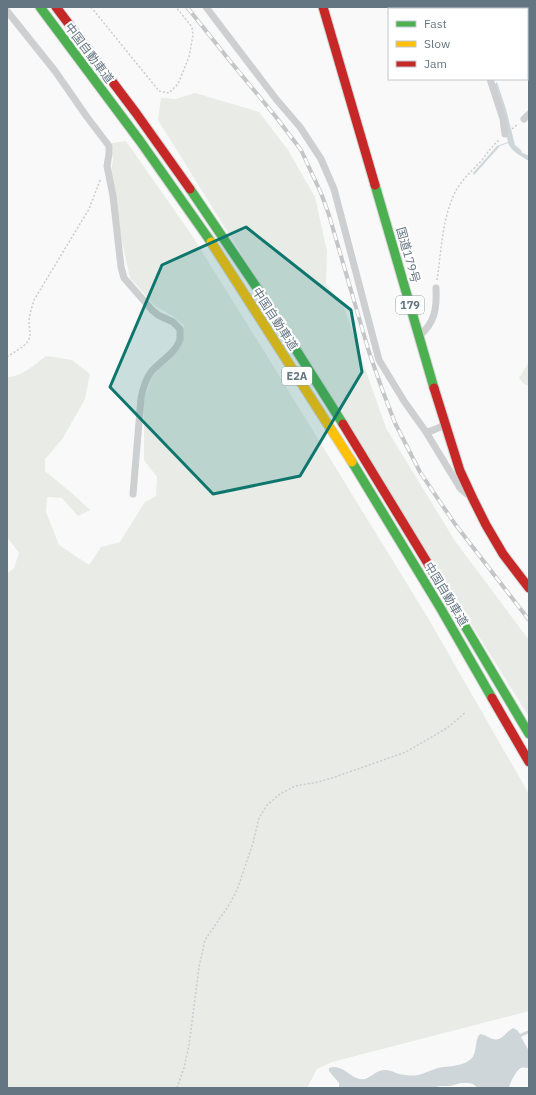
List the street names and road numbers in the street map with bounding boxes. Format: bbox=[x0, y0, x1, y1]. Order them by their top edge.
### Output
street label: 中国自動車道 bbox=[62, 19, 117, 86]
street label: 国道179号 bbox=[393, 225, 424, 285]
street label: 中国自動車道 bbox=[250, 284, 301, 353]
road number: 179 bbox=[396, 296, 424, 314]
road number: E2A bbox=[282, 367, 312, 385]
street label: 中国自動車道 bbox=[421, 559, 471, 628]

